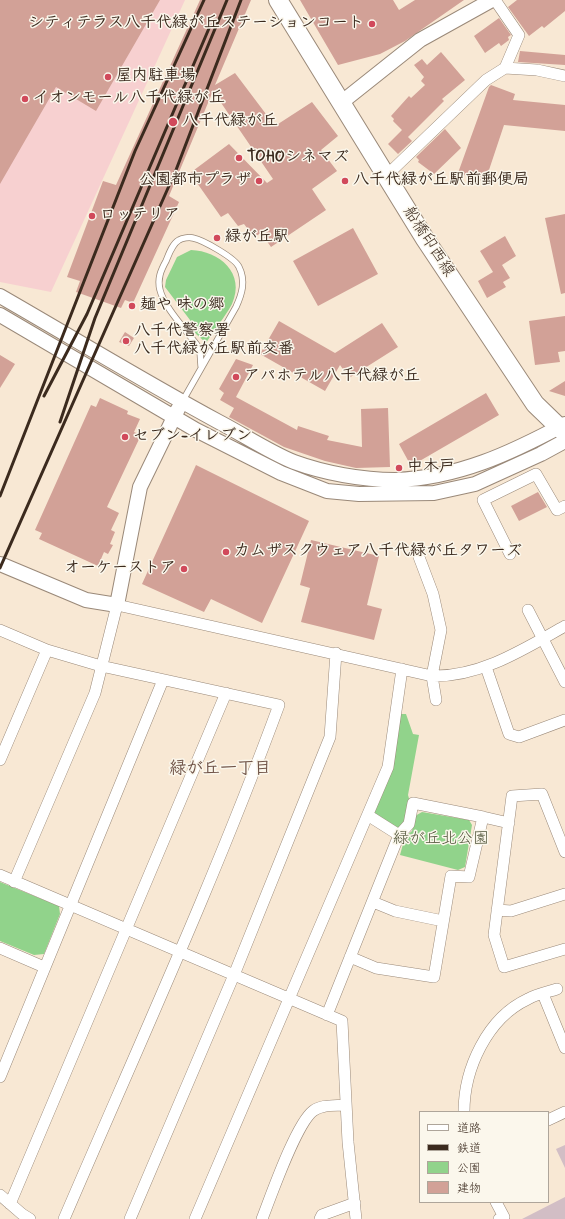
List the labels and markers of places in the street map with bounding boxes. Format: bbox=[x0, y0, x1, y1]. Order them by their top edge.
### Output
place label: シティテラス八千代緑が丘ステーションコート bbox=[28, 14, 364, 34]
marker: シティテラス八千代緑が丘ステーションコート bbox=[367, 19, 377, 29]
place label: 屋内駐車場 bbox=[116, 67, 196, 87]
marker: 屋内駐車場 bbox=[103, 72, 113, 82]
place label: イオンモール八千代緑が丘 bbox=[33, 89, 225, 109]
marker: イオンモール八千代緑が丘 bbox=[20, 94, 30, 104]
place label: 八千代緑が丘 bbox=[182, 112, 278, 132]
marker: 八千代緑が丘 bbox=[167, 116, 179, 128]
place label: TOHOシネマズ bbox=[247, 148, 349, 168]
marker: TOHOシネマズ bbox=[234, 153, 244, 163]
place label: 公園都市プラザ bbox=[139, 171, 251, 191]
place label: 八千代緑が丘駅前郵便局 bbox=[353, 171, 529, 191]
marker: 公園都市プラザ bbox=[254, 176, 264, 186]
marker: 八千代緑が丘駅前郵便局 bbox=[340, 176, 350, 186]
place label: ロッテリア bbox=[100, 206, 180, 226]
marker: ロッテリア bbox=[87, 211, 97, 221]
place label: 緑が丘駅 bbox=[225, 228, 289, 248]
marker: 緑が丘駅 bbox=[212, 233, 222, 243]
place label: 麺や 味の郷 bbox=[140, 296, 224, 316]
marker: 麺や 味の郷 bbox=[127, 301, 137, 311]
place label: 八千代警察署 八千代緑が丘駅前交番 bbox=[134, 322, 294, 360]
marker: 八千代警察署 八千代緑が丘駅前交番 bbox=[121, 336, 131, 346]
place label: アパホテル八千代緑が丘 bbox=[244, 367, 420, 387]
marker: アパホテル八千代緑が丘 bbox=[231, 372, 241, 382]
place label: セブン-イレブン bbox=[133, 427, 252, 447]
marker: セブン-イレブン bbox=[120, 432, 130, 442]
place label: 中木戸 bbox=[407, 458, 455, 478]
marker: 中木戸 bbox=[394, 463, 404, 473]
place label: カムザスクウェア八千代緑が丘タワーズ bbox=[234, 542, 522, 562]
marker: カムザスクウェア八千代緑が丘タワーズ bbox=[221, 547, 231, 557]
place label: オーケーストア bbox=[64, 559, 176, 579]
marker: オーケーストア bbox=[179, 564, 189, 574]

